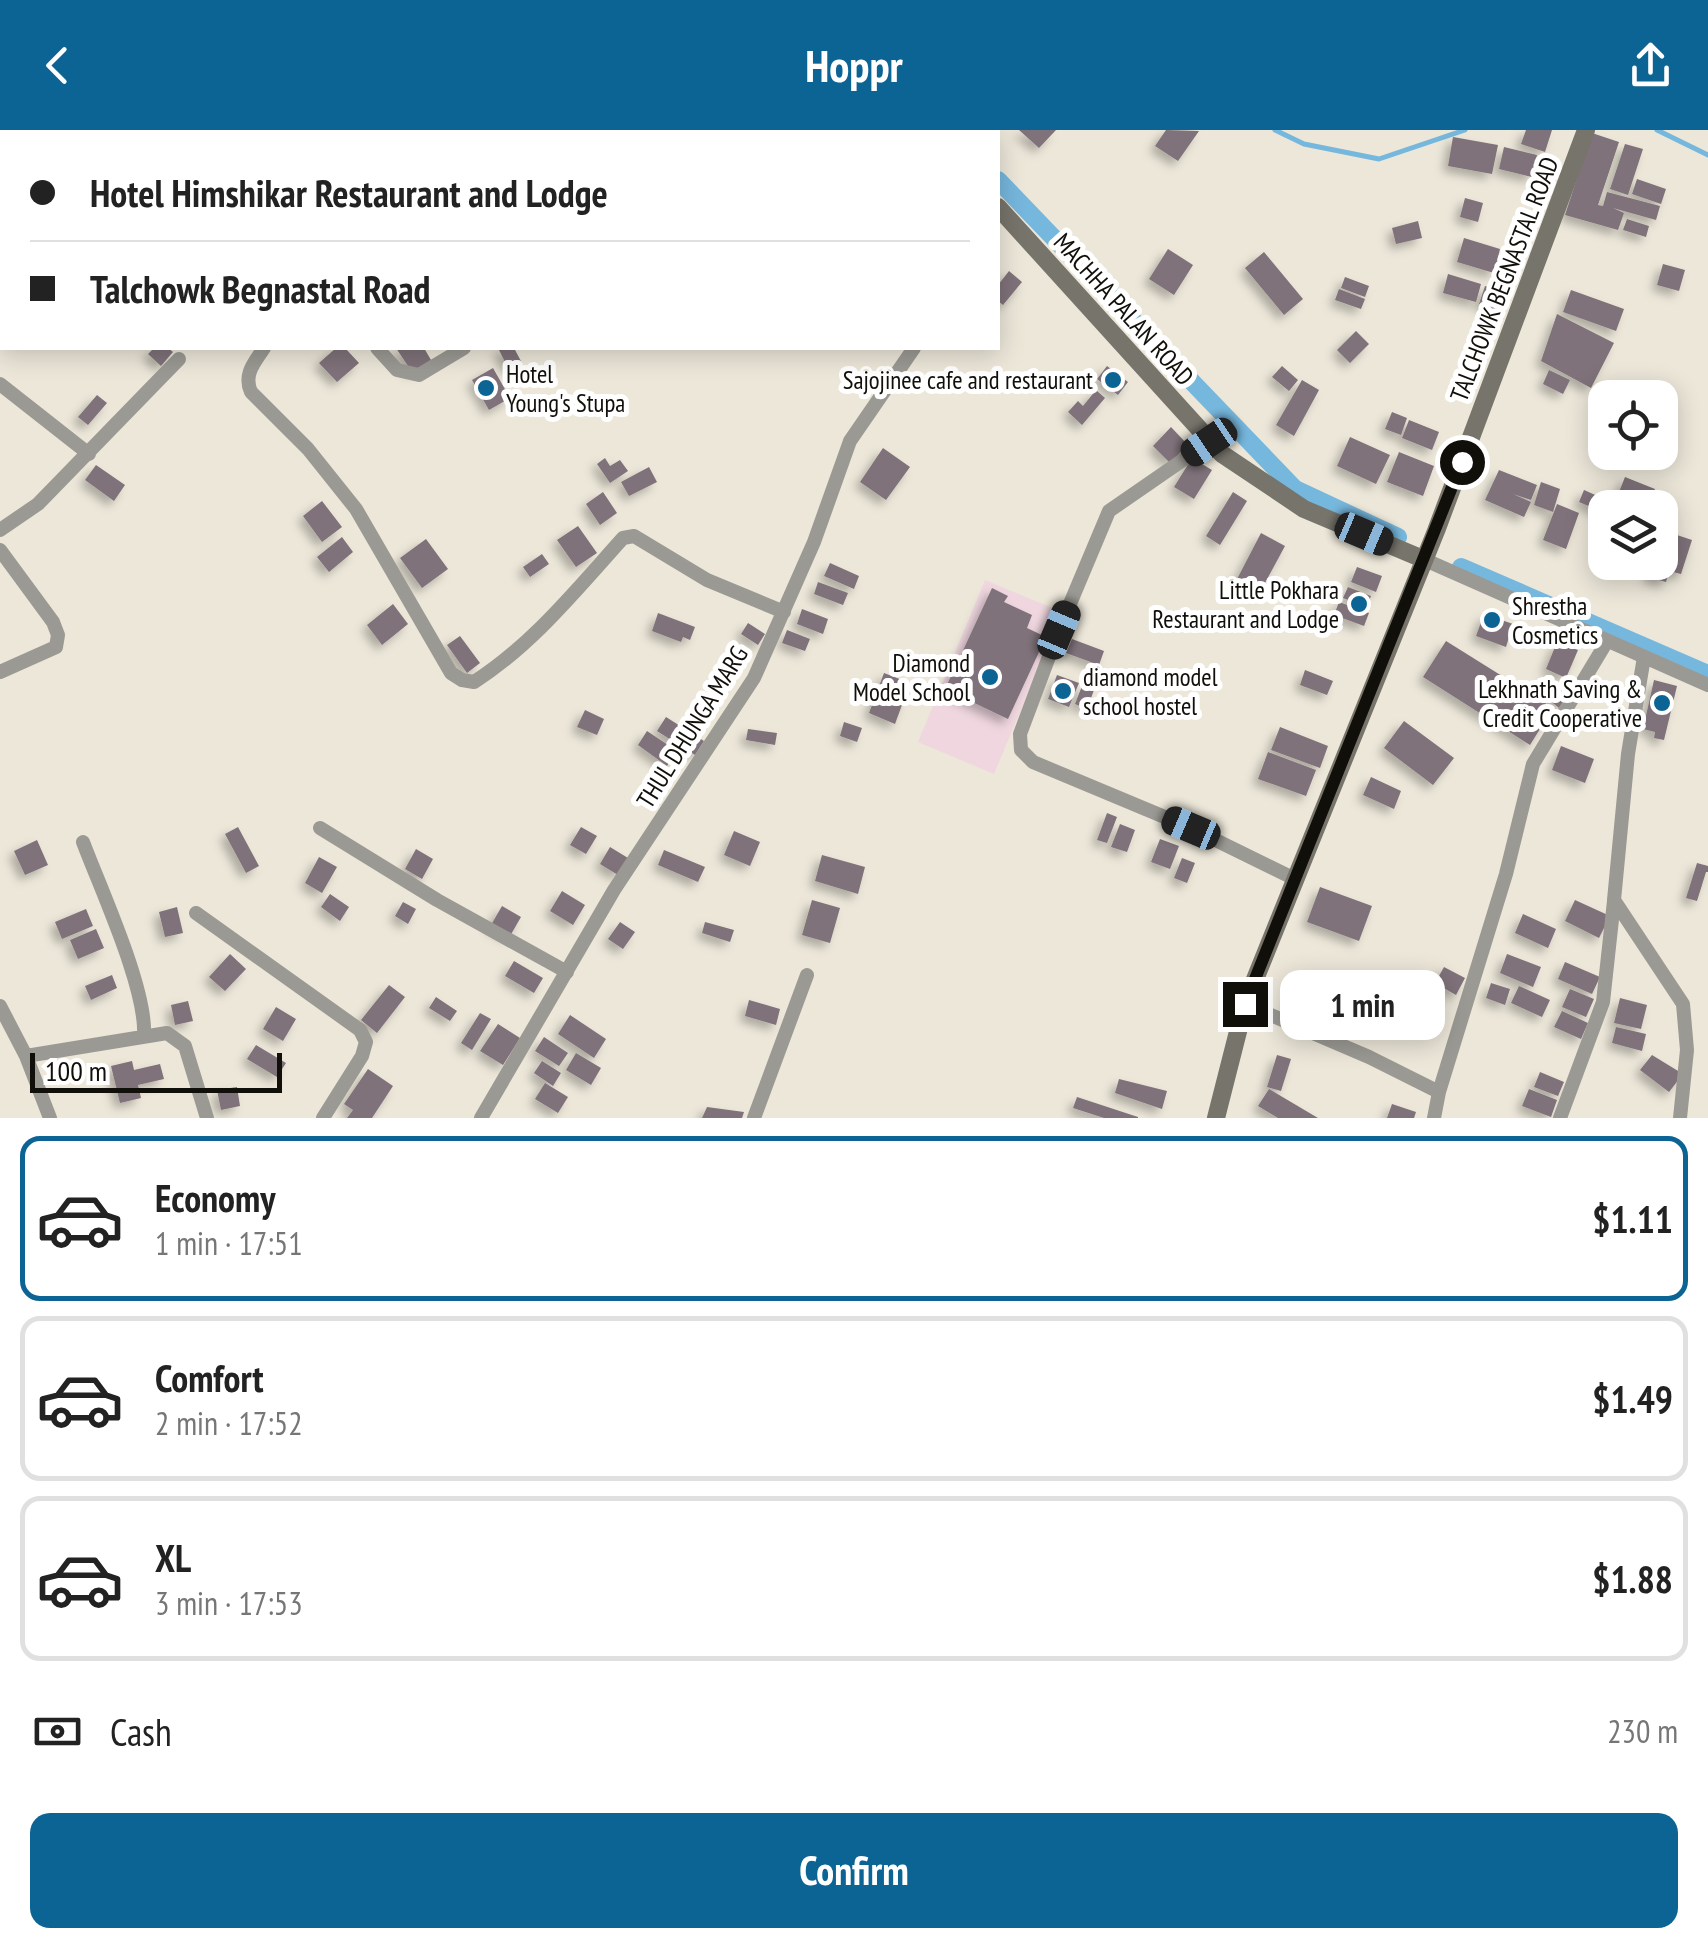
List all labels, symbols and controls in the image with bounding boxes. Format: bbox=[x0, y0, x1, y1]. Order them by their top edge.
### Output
text: Hoppr bbox=[805, 36, 903, 94]
icon: back bbox=[30, 38, 85, 93]
icon: share bbox=[1623, 38, 1678, 93]
street label: TALCHOWK BEGNASTAL ROAD bbox=[1443, 152, 1565, 406]
text: Hotel Himshikar Restaurant and Lodge bbox=[90, 168, 608, 217]
street label: MACHHA PALAN ROAD bbox=[1047, 226, 1201, 392]
text: Talchowk Begnastal Road bbox=[90, 264, 430, 313]
place label: Hotel Young's Stupa bbox=[506, 358, 625, 419]
place label: Sajojinee cafe and restaurant bbox=[843, 364, 1093, 396]
marker: Sajojinee cafe and restaurant bbox=[1102, 369, 1124, 391]
marker: Hotel Young's Stupa bbox=[475, 377, 497, 399]
map controls bbox=[1588, 380, 1678, 580]
button: locate bbox=[1588, 380, 1678, 470]
car bbox=[1176, 413, 1242, 471]
route start bbox=[1440, 440, 1485, 485]
button: layers bbox=[1588, 490, 1678, 580]
car bbox=[1331, 508, 1397, 560]
place label: Little Pokhara Restaurant and Lodge bbox=[1152, 574, 1339, 635]
place label: Shrestha Cosmetics bbox=[1512, 590, 1598, 651]
marker: Little Pokhara Restaurant and Lodge bbox=[1348, 593, 1370, 615]
car bbox=[1033, 597, 1085, 663]
marker: Shrestha Cosmetics bbox=[1481, 609, 1503, 631]
street label: THUL DHUNGA MARG bbox=[629, 640, 755, 814]
place label: Diamond Model School bbox=[853, 647, 970, 708]
place label: diamond model school hostel bbox=[1083, 661, 1218, 722]
marker: Diamond Model School bbox=[979, 666, 1001, 688]
place label: Lekhnath Saving & Credit Cooperative bbox=[1478, 673, 1642, 734]
marker: diamond model school hostel bbox=[1052, 680, 1074, 702]
marker: Lekhnath Saving & Credit Cooperative bbox=[1651, 692, 1673, 714]
car bbox=[1158, 802, 1224, 854]
callout: 1 min bbox=[1280, 969, 1445, 1039]
route end bbox=[1223, 982, 1268, 1027]
text: 1 min bbox=[1330, 984, 1395, 1026]
scale bar bbox=[30, 1048, 282, 1093]
text: 100 m bbox=[45, 1052, 107, 1089]
text: Economy bbox=[155, 1173, 275, 1222]
icon: car bbox=[35, 1174, 125, 1264]
text: $1.11 bbox=[1592, 1194, 1673, 1243]
text: 1 min · 17:51 bbox=[155, 1222, 303, 1264]
text: Comfort bbox=[155, 1353, 264, 1402]
icon: car bbox=[35, 1354, 125, 1444]
text: $1.49 bbox=[1592, 1374, 1673, 1423]
text: 2 min · 17:52 bbox=[155, 1402, 303, 1444]
text: XL bbox=[155, 1533, 191, 1582]
icon: car bbox=[35, 1534, 125, 1624]
text: $1.88 bbox=[1592, 1554, 1673, 1603]
text: 3 min · 17:53 bbox=[155, 1582, 303, 1624]
icon: cash bbox=[30, 1704, 85, 1759]
text: Cash bbox=[110, 1707, 172, 1756]
text: 230 m bbox=[1607, 1710, 1678, 1752]
button: Confirm bbox=[30, 1813, 1678, 1928]

